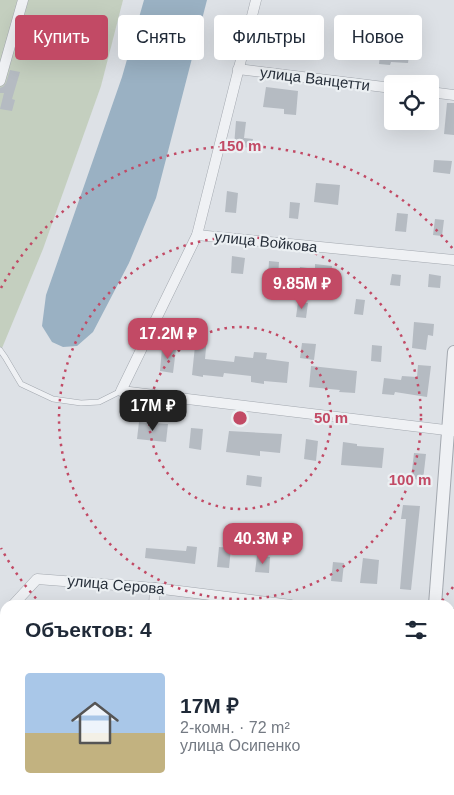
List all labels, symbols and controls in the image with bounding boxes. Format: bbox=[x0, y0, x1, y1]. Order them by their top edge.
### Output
chip: Купить bbox=[15, 15, 108, 60]
chip: Снять bbox=[118, 15, 204, 60]
chip: Фильтры bbox=[214, 15, 324, 60]
chip: Новое bbox=[334, 15, 422, 60]
street label: улица Ванцетти bbox=[259, 63, 371, 94]
map controls bbox=[384, 75, 439, 130]
button: locate bbox=[384, 75, 439, 130]
text: 150 m bbox=[219, 137, 261, 154]
street label: улица Войкова bbox=[214, 228, 319, 255]
pin: 9.85M ₽ bbox=[256, 268, 348, 310]
text: 9.85M ₽ bbox=[273, 275, 331, 292]
pin: 17.2M ₽ bbox=[122, 318, 214, 360]
text: 17.2M ₽ bbox=[139, 325, 197, 342]
pin: 17M ₽ bbox=[118, 390, 188, 432]
text: 17M ₽ bbox=[131, 397, 175, 414]
centre of rings bbox=[231, 409, 249, 427]
text: 50 m bbox=[314, 409, 348, 426]
text: 100 m bbox=[389, 471, 431, 488]
pin: 40.3M ₽ bbox=[217, 522, 309, 565]
text: 40.3M ₽ bbox=[234, 530, 292, 547]
street label: улица Серова bbox=[67, 572, 166, 597]
icon: filters bbox=[402, 616, 430, 644]
text: Объектов: 4 bbox=[25, 618, 152, 641]
icon: home bbox=[65, 693, 125, 753]
text: 17M ₽ bbox=[180, 694, 239, 717]
text: 2-комн. · 72 m² bbox=[180, 719, 290, 736]
text: улица Осипенко bbox=[180, 737, 300, 754]

